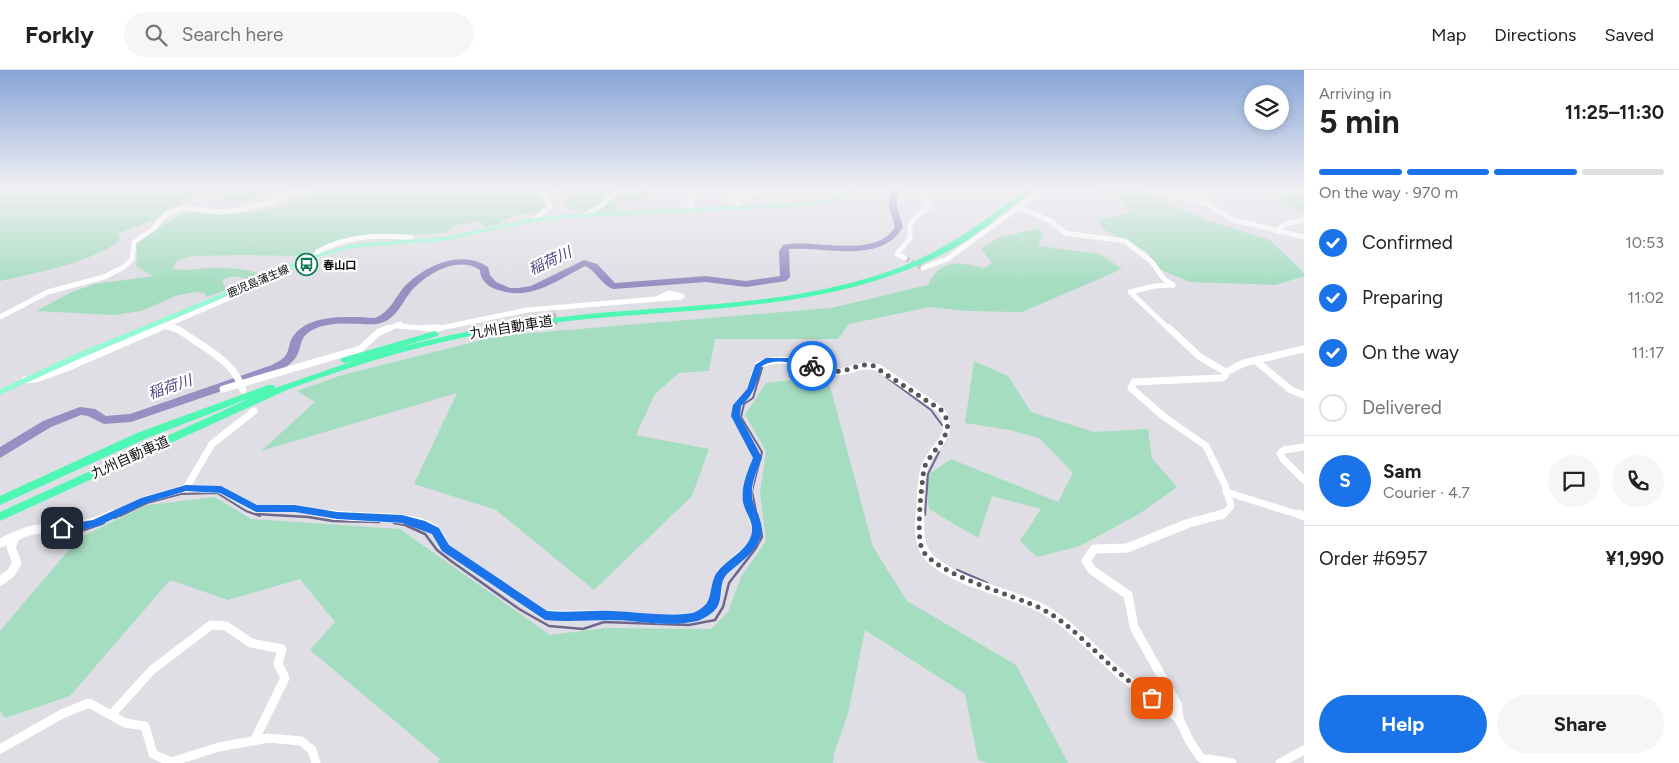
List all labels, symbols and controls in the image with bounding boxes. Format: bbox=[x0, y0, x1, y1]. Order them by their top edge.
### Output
search box bbox=[124, 12, 474, 57]
text: Forkly bbox=[25, 20, 94, 49]
icon: search bbox=[142, 21, 170, 49]
text: Search here bbox=[182, 23, 283, 46]
text: Map bbox=[1431, 24, 1466, 46]
text: Directions bbox=[1494, 24, 1576, 46]
text: Saved bbox=[1604, 24, 1654, 46]
text: Arriving in bbox=[1319, 84, 1391, 103]
map controls bbox=[1244, 85, 1289, 130]
button: layers bbox=[1244, 85, 1289, 130]
text: 11:25–11:30 bbox=[1565, 101, 1664, 124]
text: 5 min bbox=[1319, 103, 1400, 141]
text: On the way · 970 m bbox=[1319, 183, 1458, 202]
icon: check bbox=[1319, 229, 1347, 257]
text: Confirmed bbox=[1362, 231, 1453, 254]
text: 10:53 bbox=[1625, 233, 1664, 252]
water label: 稲荷川 bbox=[526, 242, 576, 279]
bus stop icon: 春山口 bbox=[295, 253, 319, 277]
place label: 春山口 bbox=[323, 259, 356, 272]
street label: 鹿児島蒲生線 bbox=[225, 263, 291, 300]
icon: check bbox=[1319, 284, 1347, 312]
text: Preparing bbox=[1362, 286, 1443, 309]
text: 11:02 bbox=[1628, 288, 1664, 307]
street label: 九州自動車道 bbox=[468, 313, 554, 342]
icon: check bbox=[1319, 339, 1347, 367]
courier bbox=[787, 341, 837, 391]
text: On the way bbox=[1362, 341, 1459, 364]
text: 11:17 bbox=[1632, 343, 1664, 362]
icon: bike bbox=[798, 352, 826, 380]
water label: 稲荷川 bbox=[146, 371, 196, 403]
text: Delivered bbox=[1362, 396, 1442, 419]
street label: 九州自動車道 bbox=[88, 433, 172, 482]
button: chat bbox=[1548, 455, 1600, 507]
button: phone bbox=[1612, 455, 1664, 507]
text: Sam bbox=[1383, 460, 1421, 483]
text: S bbox=[1339, 469, 1351, 492]
text: Courier · 4.7 bbox=[1383, 483, 1470, 502]
pin bbox=[41, 507, 83, 549]
icon: home bbox=[48, 514, 76, 542]
text: Order #6957 bbox=[1319, 547, 1427, 570]
text: ¥1,990 bbox=[1605, 547, 1664, 570]
pin bbox=[1131, 677, 1173, 719]
icon: bag bbox=[1138, 684, 1166, 712]
button: Help bbox=[1319, 695, 1487, 753]
button: Share bbox=[1497, 695, 1664, 753]

